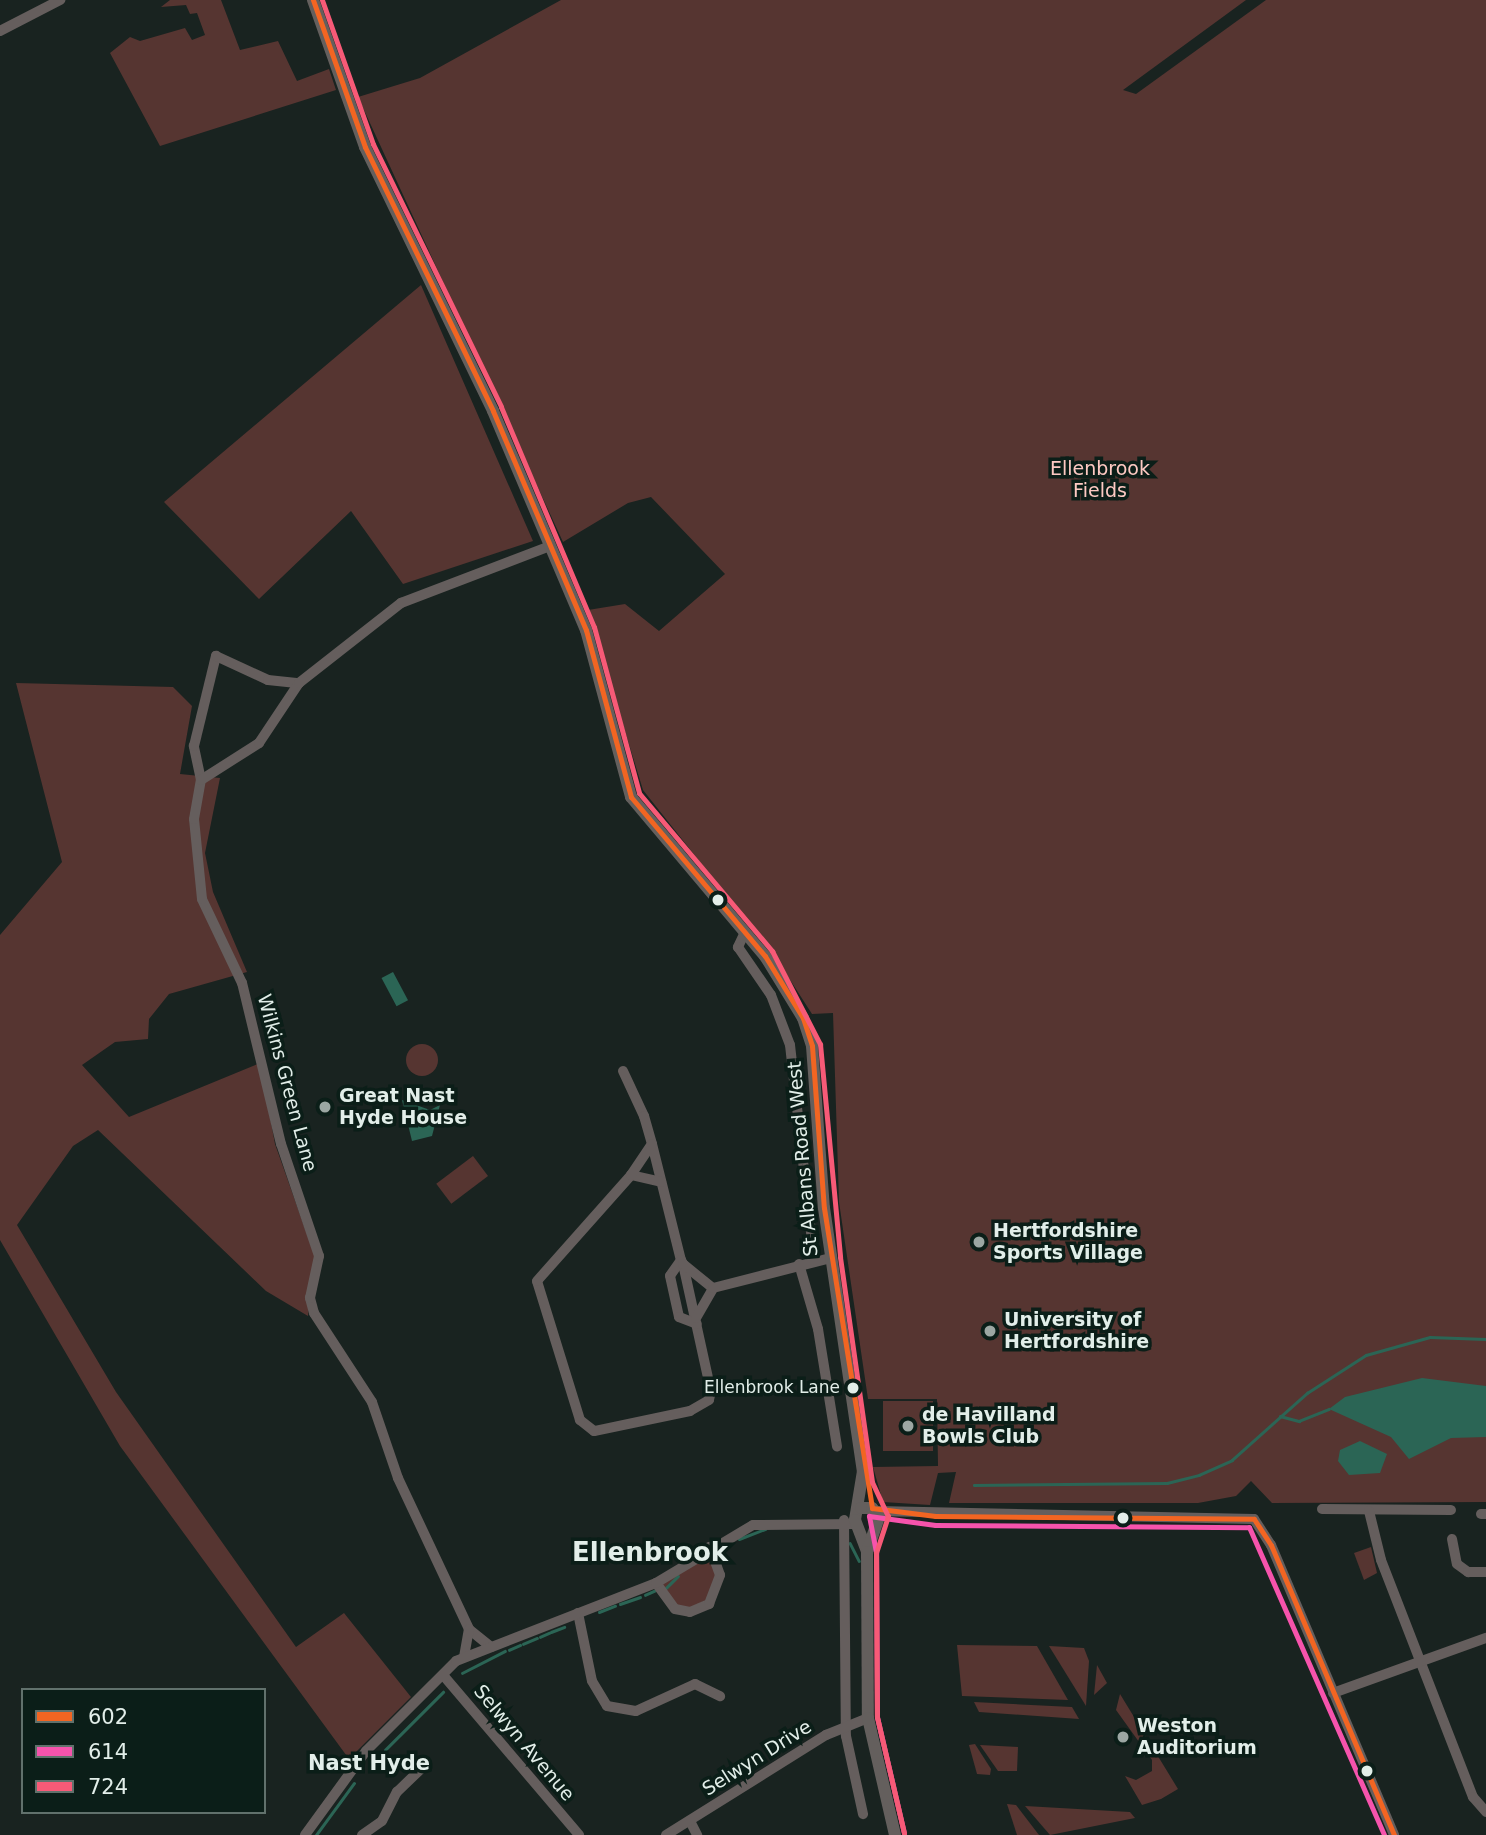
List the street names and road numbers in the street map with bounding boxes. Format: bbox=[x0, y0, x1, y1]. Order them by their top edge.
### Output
street label: Wilkins Green Lane bbox=[252, 992, 322, 1174]
street label: St Albans Road West bbox=[783, 1060, 823, 1258]
street label: Selwyn Avenue bbox=[469, 1680, 579, 1806]
street label: Selwyn Drive bbox=[698, 1715, 816, 1801]

